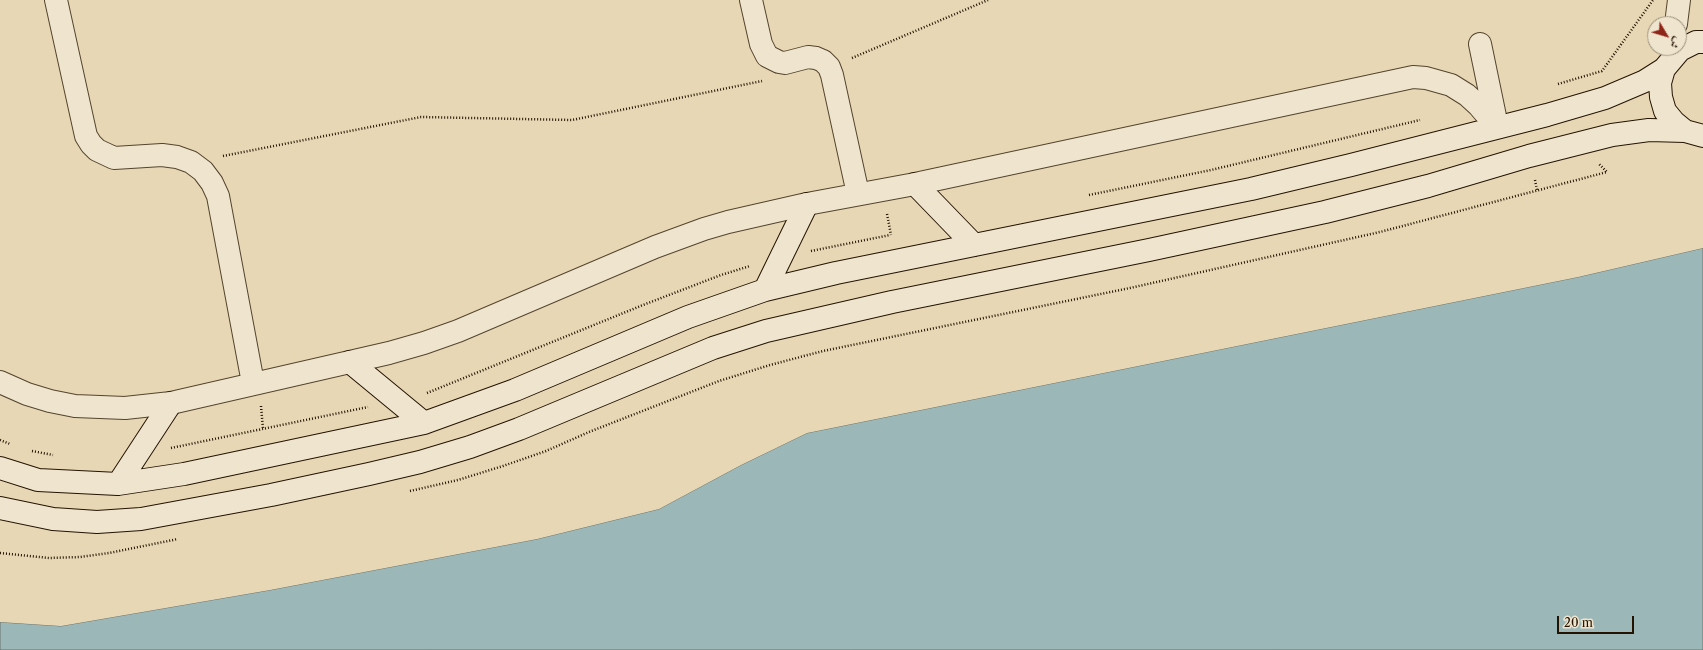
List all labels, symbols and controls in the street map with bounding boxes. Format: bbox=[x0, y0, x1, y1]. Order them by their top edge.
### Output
north arrow bbox=[1647, 16, 1687, 56]
text: ش bbox=[1667, 34, 1685, 51]
scale bar bbox=[1559, 608, 1636, 634]
text: 20 m bbox=[1564, 615, 1593, 630]

